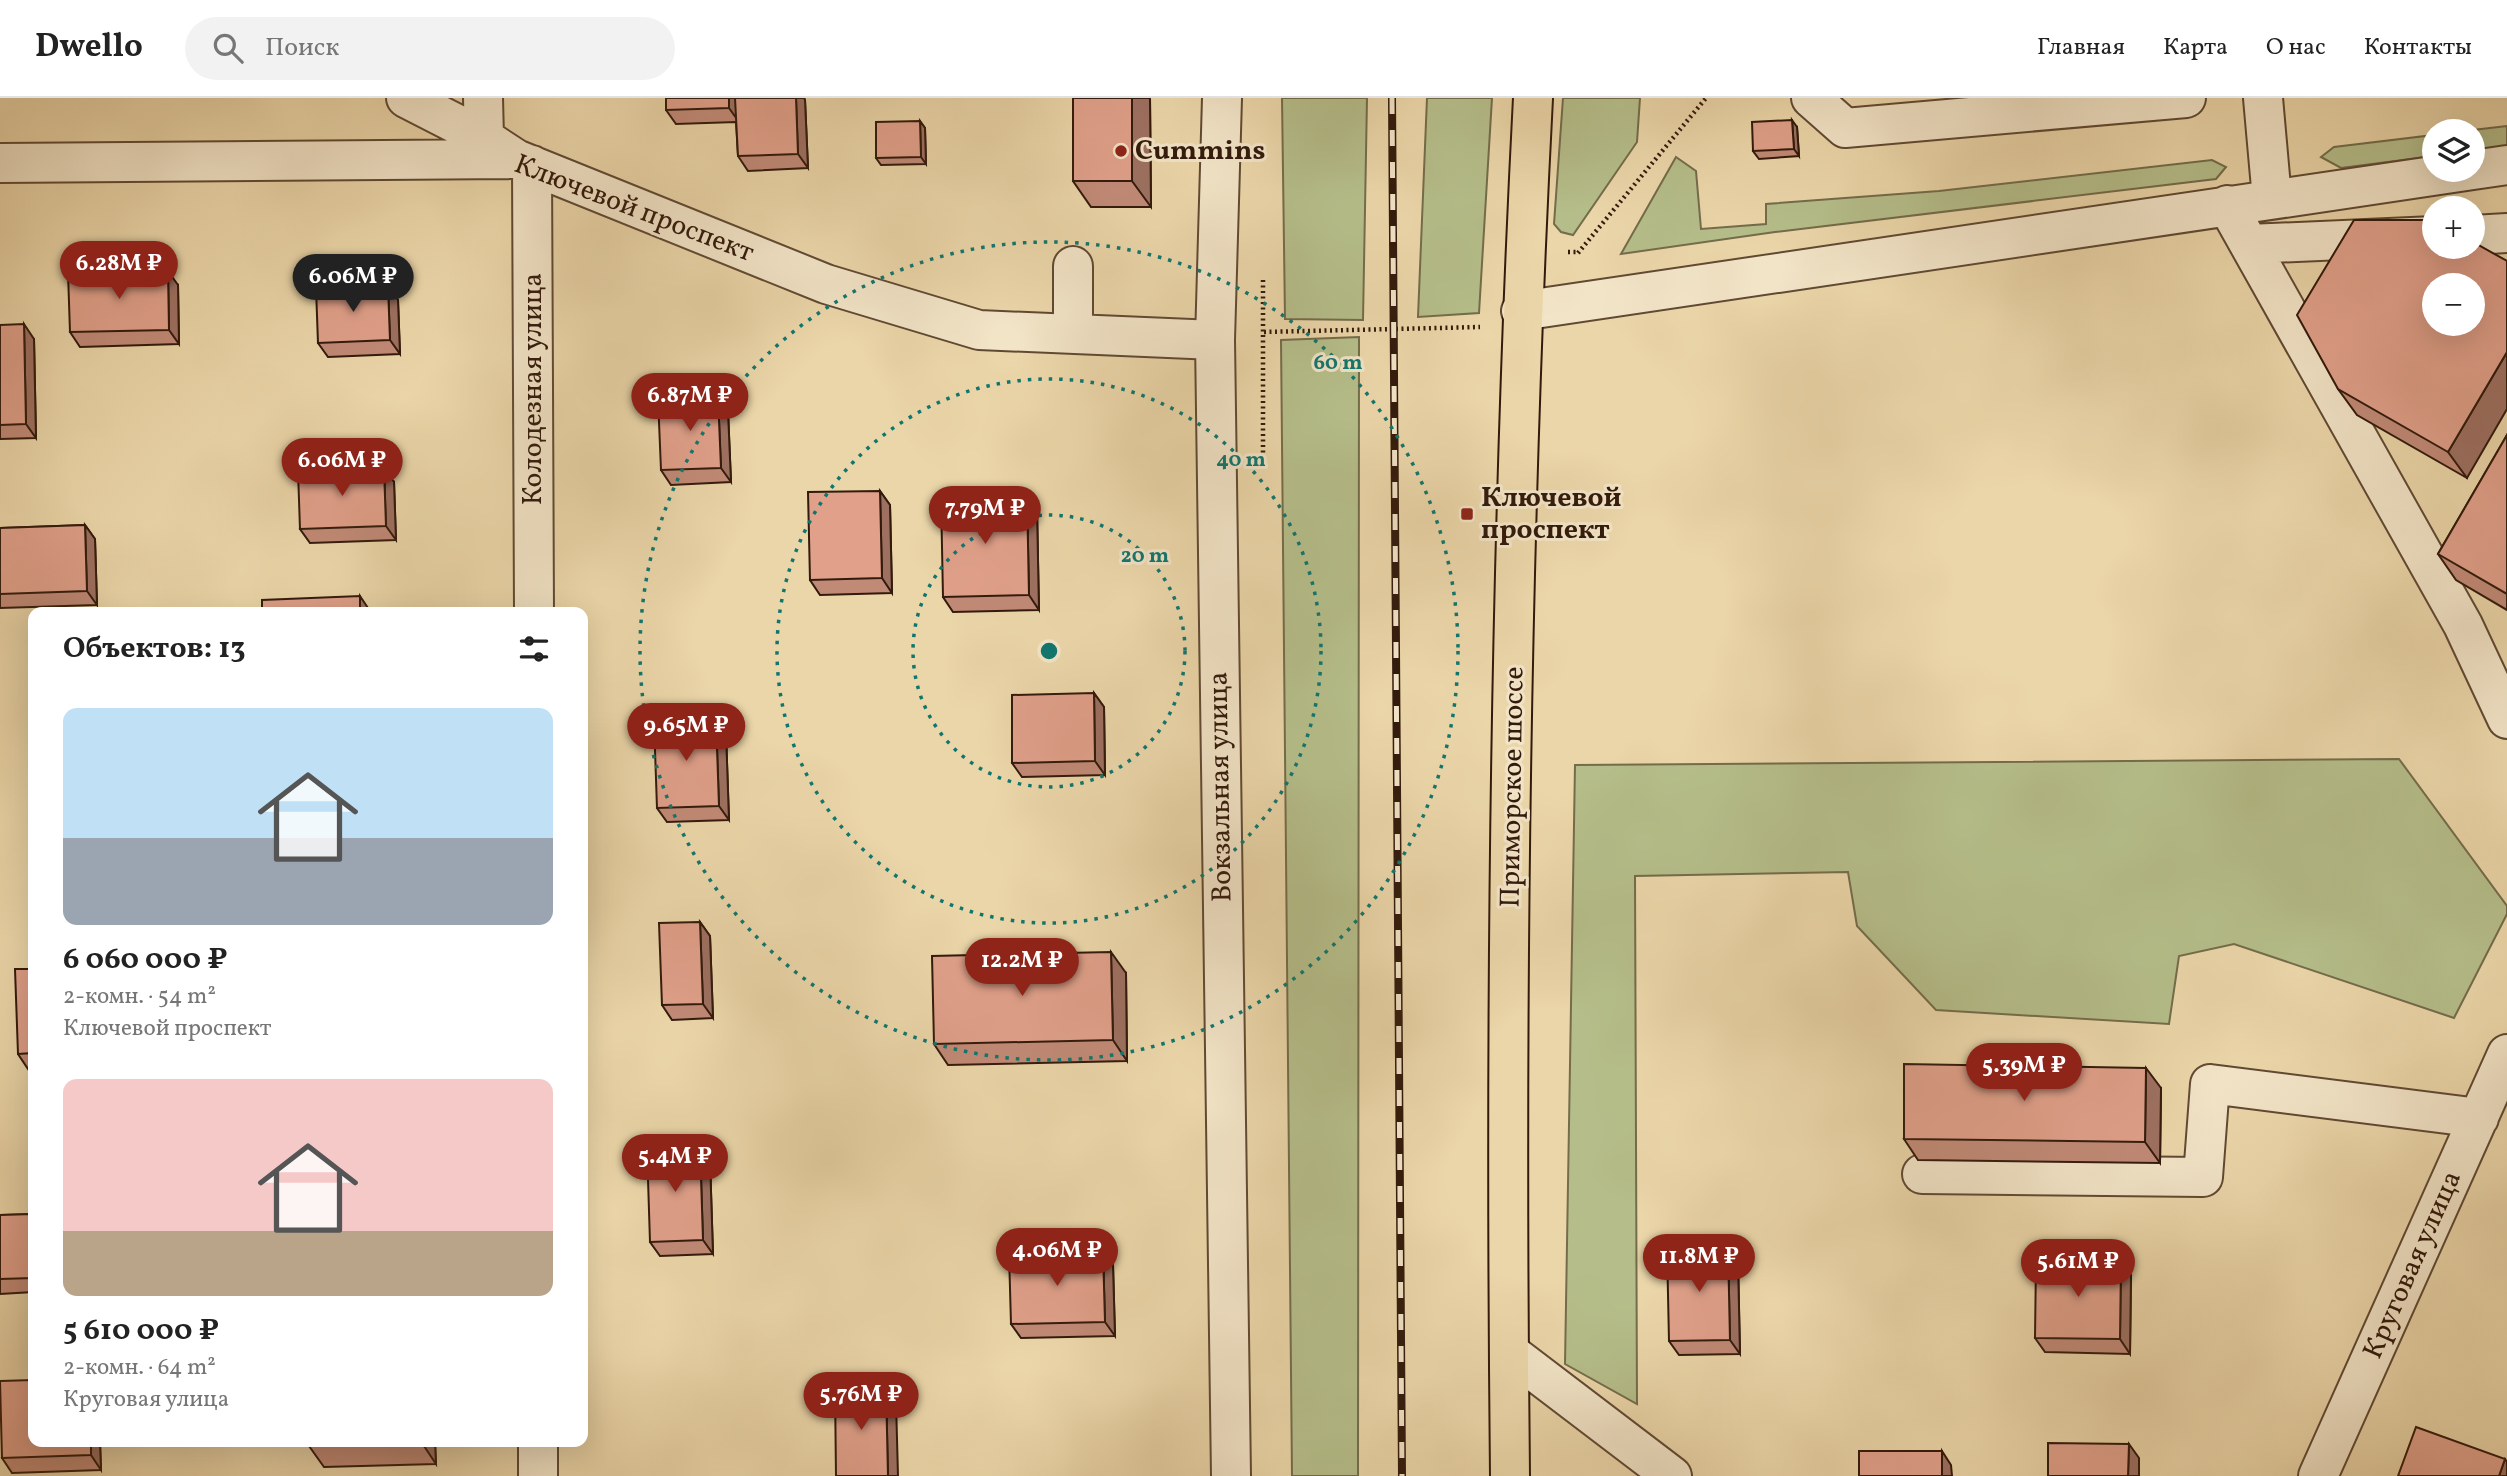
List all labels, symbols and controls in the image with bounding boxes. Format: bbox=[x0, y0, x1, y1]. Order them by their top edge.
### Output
search box bbox=[185, 17, 675, 80]
text: Dwello bbox=[35, 25, 143, 71]
icon: search bbox=[209, 29, 247, 67]
text: Поиск bbox=[265, 30, 339, 66]
text: Главная bbox=[2037, 31, 2125, 65]
text: Карта bbox=[2163, 31, 2228, 65]
text: О нас bbox=[2266, 31, 2326, 65]
text: Контакты bbox=[2364, 31, 2472, 65]
map controls bbox=[2422, 119, 2485, 336]
button: layers bbox=[2422, 119, 2485, 182]
place label: Cummins bbox=[1135, 132, 1266, 171]
marker: Cummins bbox=[1113, 143, 1129, 159]
street label: Ключевой проспект bbox=[509, 145, 759, 273]
button: + bbox=[2422, 196, 2485, 259]
pin: 6.28M ₽ bbox=[54, 242, 184, 301]
text: 6.28M ₽ bbox=[76, 248, 162, 280]
pin: 6.06M ₽ bbox=[288, 254, 418, 314]
text: 6.06M ₽ bbox=[309, 261, 397, 293]
street label: Колодезная улица bbox=[514, 273, 553, 505]
button: − bbox=[2422, 273, 2485, 336]
text: 60 m bbox=[1314, 349, 1362, 378]
pin: 6.87M ₽ bbox=[625, 374, 755, 433]
text: 6.87M ₽ bbox=[647, 380, 733, 412]
pin: 6.06M ₽ bbox=[277, 438, 407, 498]
text: 6.06M ₽ bbox=[298, 445, 386, 477]
text: 40 m bbox=[1216, 446, 1266, 475]
place label: Ключевой проспект bbox=[1481, 479, 1621, 550]
pin: 7.79M ₽ bbox=[920, 486, 1050, 546]
text: 7.79M ₽ bbox=[945, 493, 1025, 525]
marker: Ключевой проспект bbox=[1459, 506, 1475, 522]
text: 20 m bbox=[1121, 542, 1169, 571]
text: Объектов: 13 bbox=[63, 628, 246, 670]
icon: filters bbox=[515, 630, 553, 668]
centre of rings bbox=[1037, 639, 1061, 663]
street label: Приморское шоссе bbox=[1491, 666, 1535, 908]
street label: Вокзальная улица bbox=[1199, 671, 1243, 903]
pin: 9.65M ₽ bbox=[621, 704, 751, 763]
text: 9.65M ₽ bbox=[643, 710, 729, 742]
icon: home bbox=[245, 754, 371, 880]
text: 6 060 000 ₽ bbox=[63, 939, 228, 981]
pin: 12.2M ₽ bbox=[957, 939, 1087, 998]
text: 12.2M ₽ bbox=[981, 945, 1063, 977]
text: 2-комн. · 54 m² bbox=[63, 981, 216, 1013]
text: Ключевой проспект bbox=[63, 1013, 271, 1045]
pin: 5.39M ₽ bbox=[1959, 1044, 2089, 1103]
text: 5.39M ₽ bbox=[1982, 1050, 2066, 1082]
icon: home bbox=[245, 1125, 371, 1251]
pin: 5.4M ₽ bbox=[618, 1134, 732, 1194]
text: 5.4M ₽ bbox=[638, 1141, 712, 1173]
street label: Круговая улица bbox=[2354, 1165, 2472, 1365]
pin: 4.06M ₽ bbox=[992, 1228, 1122, 1288]
pin: 11.8M ₽ bbox=[1634, 1234, 1764, 1294]
text: 4.06M ₽ bbox=[1012, 1235, 1102, 1267]
pin: 5.61M ₽ bbox=[2013, 1240, 2143, 1299]
text: 11.8M ₽ bbox=[1659, 1241, 1739, 1273]
text: 5.61M ₽ bbox=[2037, 1246, 2119, 1278]
text: 5 610 000 ₽ bbox=[63, 1310, 219, 1352]
text: 2-комн. · 64 m² bbox=[63, 1352, 216, 1384]
pin: 5.76M ₽ bbox=[796, 1372, 926, 1432]
text: 5.76M ₽ bbox=[820, 1379, 902, 1411]
text: Круговая улица bbox=[63, 1384, 229, 1416]

